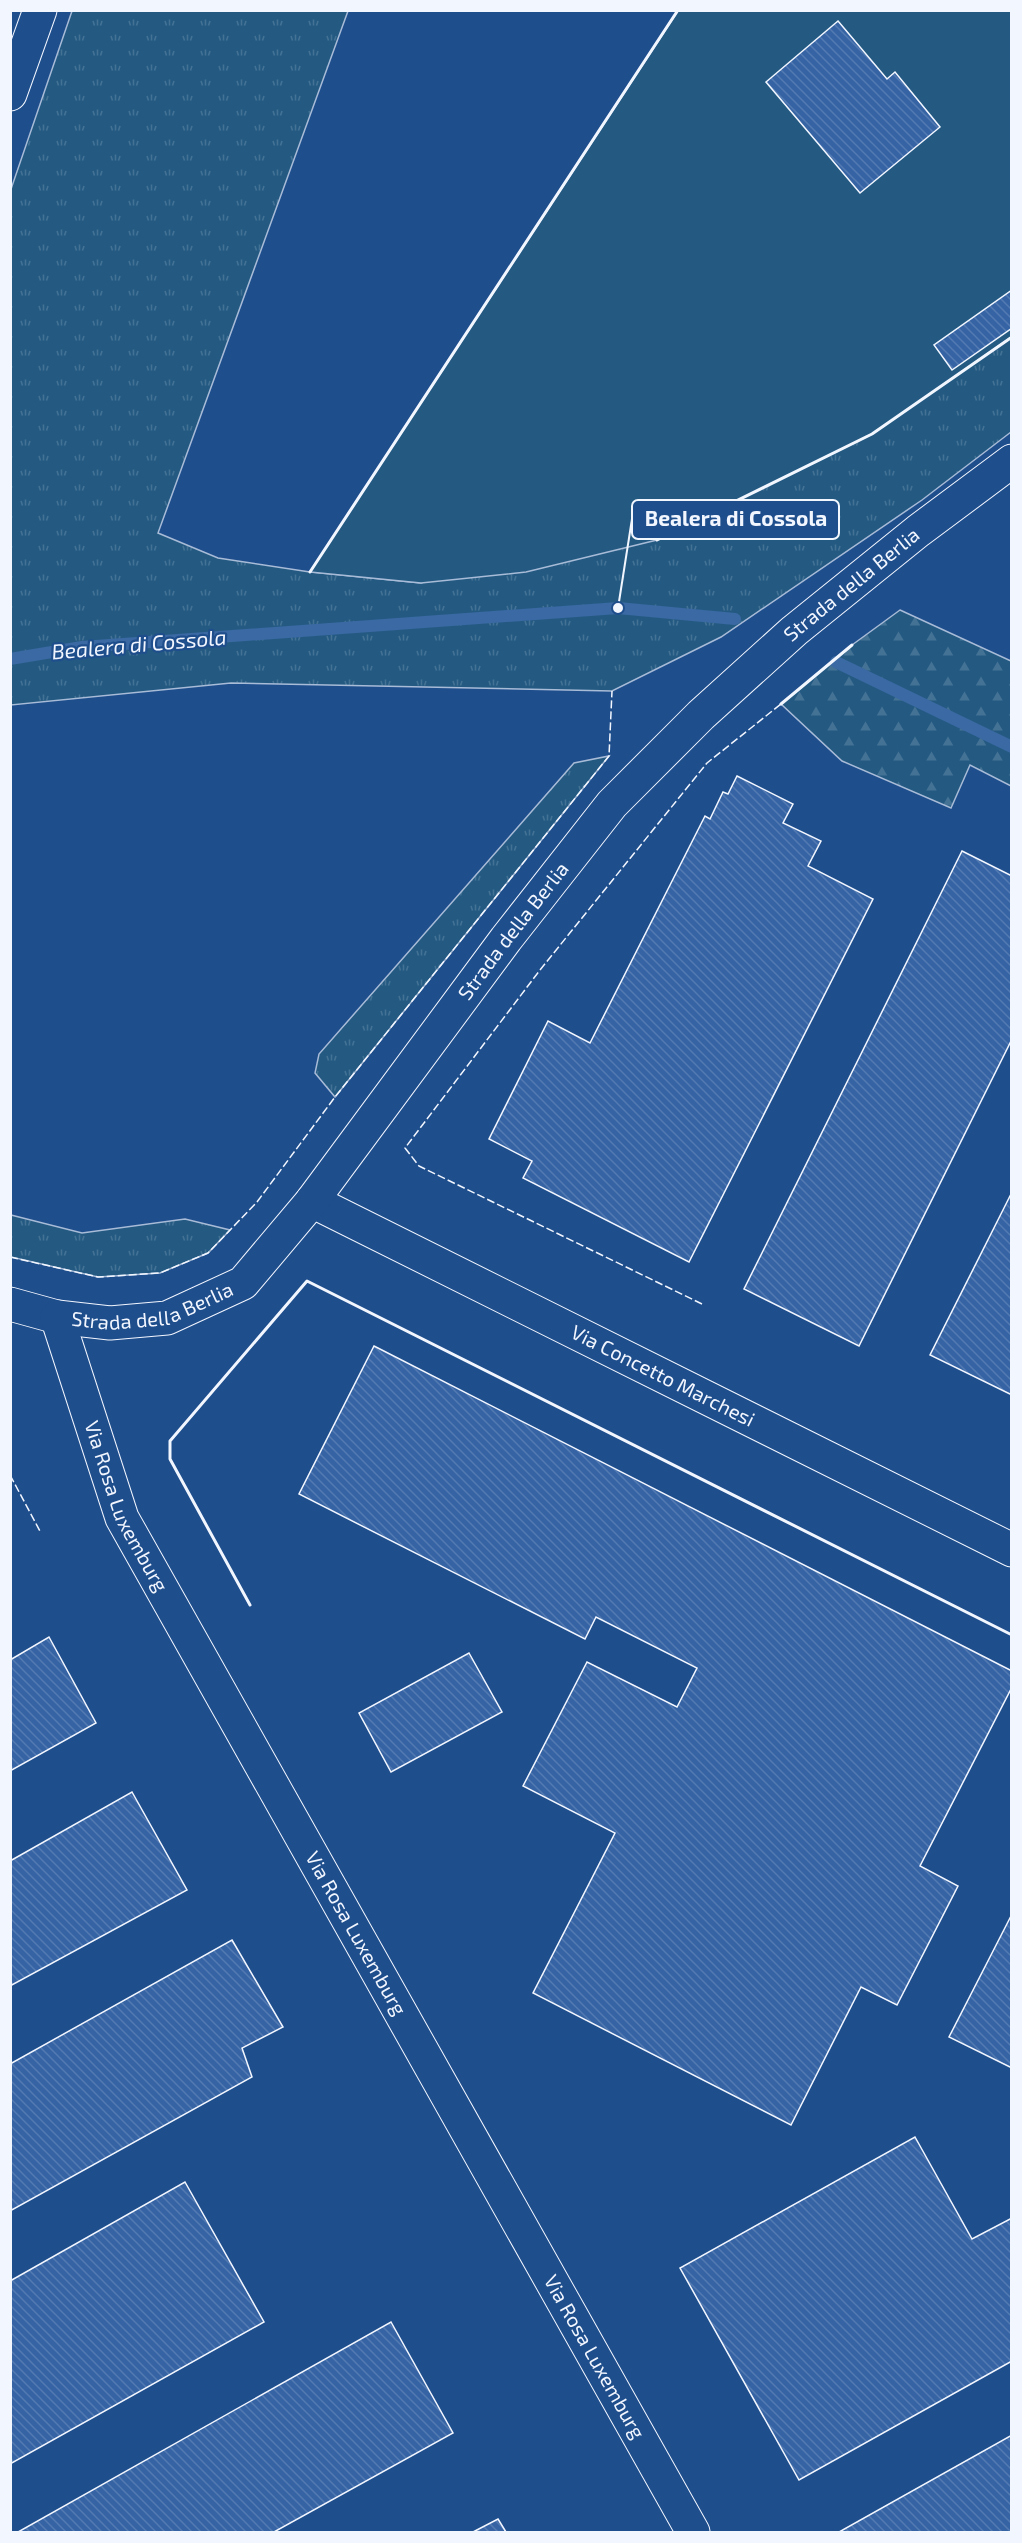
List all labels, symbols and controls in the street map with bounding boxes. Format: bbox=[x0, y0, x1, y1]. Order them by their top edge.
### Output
callout: Bealera di Cossola bbox=[632, 500, 839, 539]
text: Bealera di Cossola bbox=[645, 505, 827, 530]
street label: Strada della Berlia bbox=[778, 522, 924, 646]
water label: Bealera di Cossola bbox=[50, 623, 227, 664]
street label: Strada della Berlia bbox=[452, 857, 573, 1004]
street label: Strada della Berlia bbox=[70, 1276, 236, 1334]
street label: Via Concetto Marchesi bbox=[567, 1319, 759, 1431]
street label: Via Rosa Luxemburg bbox=[80, 1418, 174, 1596]
street label: Via Rosa Luxemburg bbox=[301, 1847, 412, 2019]
street label: Via Rosa Luxemburg bbox=[540, 2270, 651, 2443]

